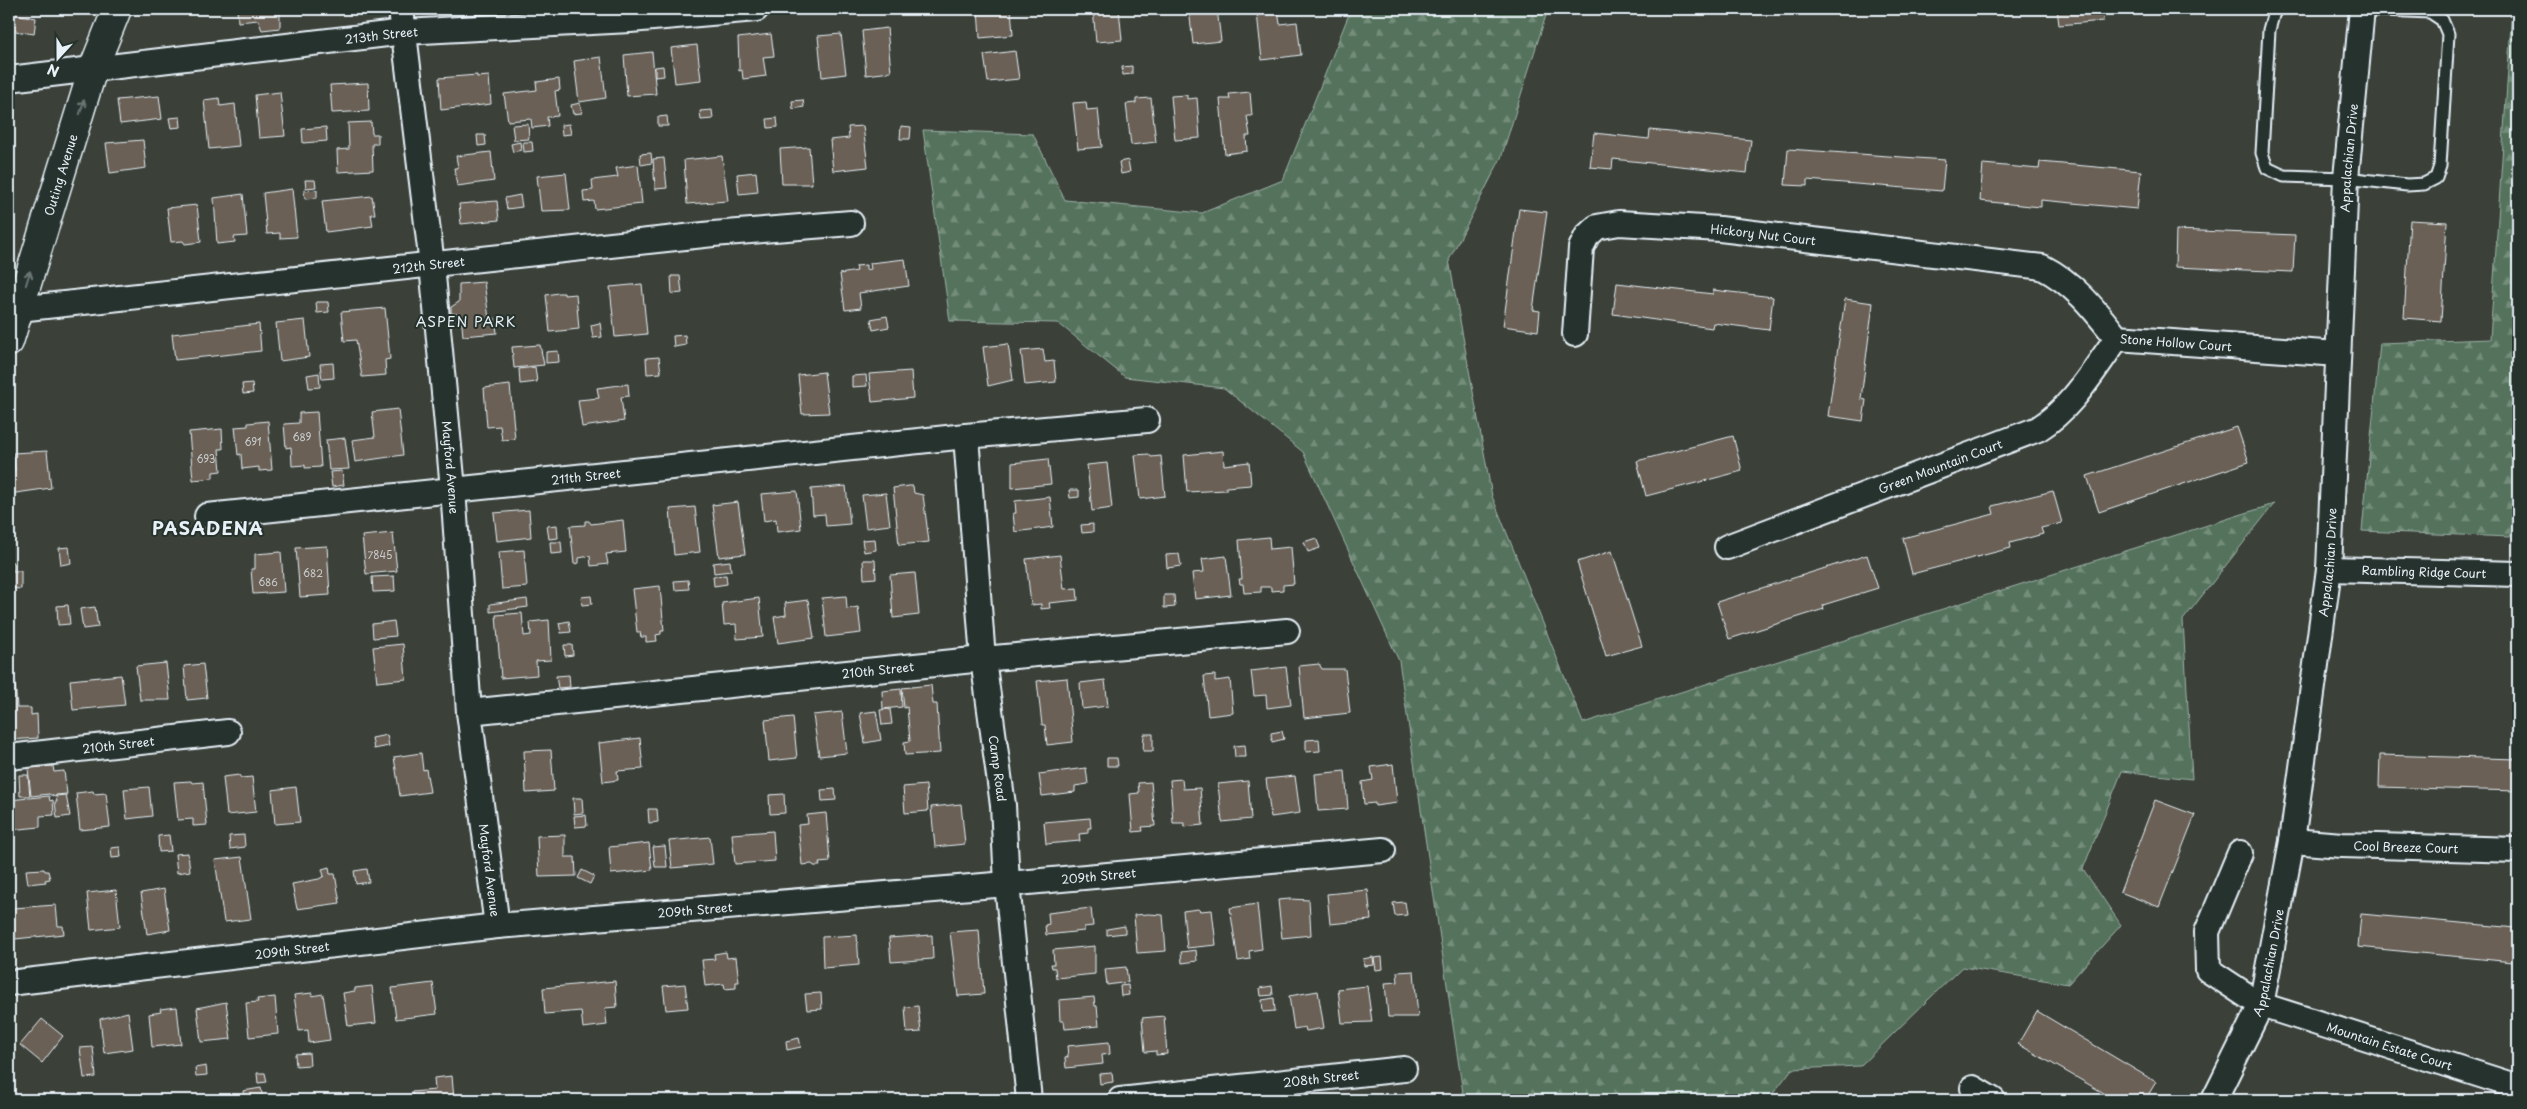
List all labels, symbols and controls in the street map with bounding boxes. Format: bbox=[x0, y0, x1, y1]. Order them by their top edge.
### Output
street label: 213th Street bbox=[344, 22, 418, 48]
north arrow bbox=[32, 32, 82, 82]
text: N bbox=[44, 59, 62, 82]
one-way arrow bbox=[77, 99, 87, 115]
street label: Appalachian Drive bbox=[2336, 103, 2362, 213]
street label: Outing Avenue bbox=[39, 131, 82, 218]
street label: Hickory Nut Court bbox=[1710, 219, 1817, 249]
street label: 212th Street bbox=[391, 252, 466, 278]
one-way arrow bbox=[23, 271, 33, 287]
district label: ASPEN PARK bbox=[416, 311, 516, 332]
street label: Stone Hollow Court bbox=[2119, 329, 2232, 355]
street label: Mayford Avenue bbox=[438, 420, 464, 515]
house number: 689 bbox=[293, 429, 312, 444]
house number: 691 bbox=[244, 434, 262, 449]
street label: Green Mountain Court bbox=[1876, 434, 2005, 498]
house number: 693 bbox=[197, 451, 215, 466]
street label: 211th Street bbox=[550, 463, 622, 489]
street label: Appalachian Drive bbox=[2314, 508, 2341, 618]
district label: PASADENA bbox=[152, 514, 264, 541]
house number: 7845 bbox=[368, 547, 392, 562]
street label: Rambling Ridge Court bbox=[2361, 561, 2487, 582]
house number: 682 bbox=[303, 565, 323, 580]
house number: 686 bbox=[258, 574, 278, 589]
street label: 210th Street bbox=[841, 657, 915, 683]
street label: 210th Street bbox=[81, 731, 155, 758]
street label: Camp Road bbox=[985, 734, 1011, 803]
street label: Mayford Avenue bbox=[475, 823, 505, 918]
street label: Cool Breeze Court bbox=[2353, 836, 2459, 857]
street label: 209th Street bbox=[1060, 863, 1137, 888]
street label: 209th Street bbox=[657, 898, 733, 922]
street label: Appalachian Drive bbox=[2248, 908, 2288, 1019]
street label: 209th Street bbox=[254, 937, 330, 963]
street label: Mountain Estate Court bbox=[2324, 1017, 2455, 1075]
street label: 208th Street bbox=[1282, 1065, 1360, 1091]

